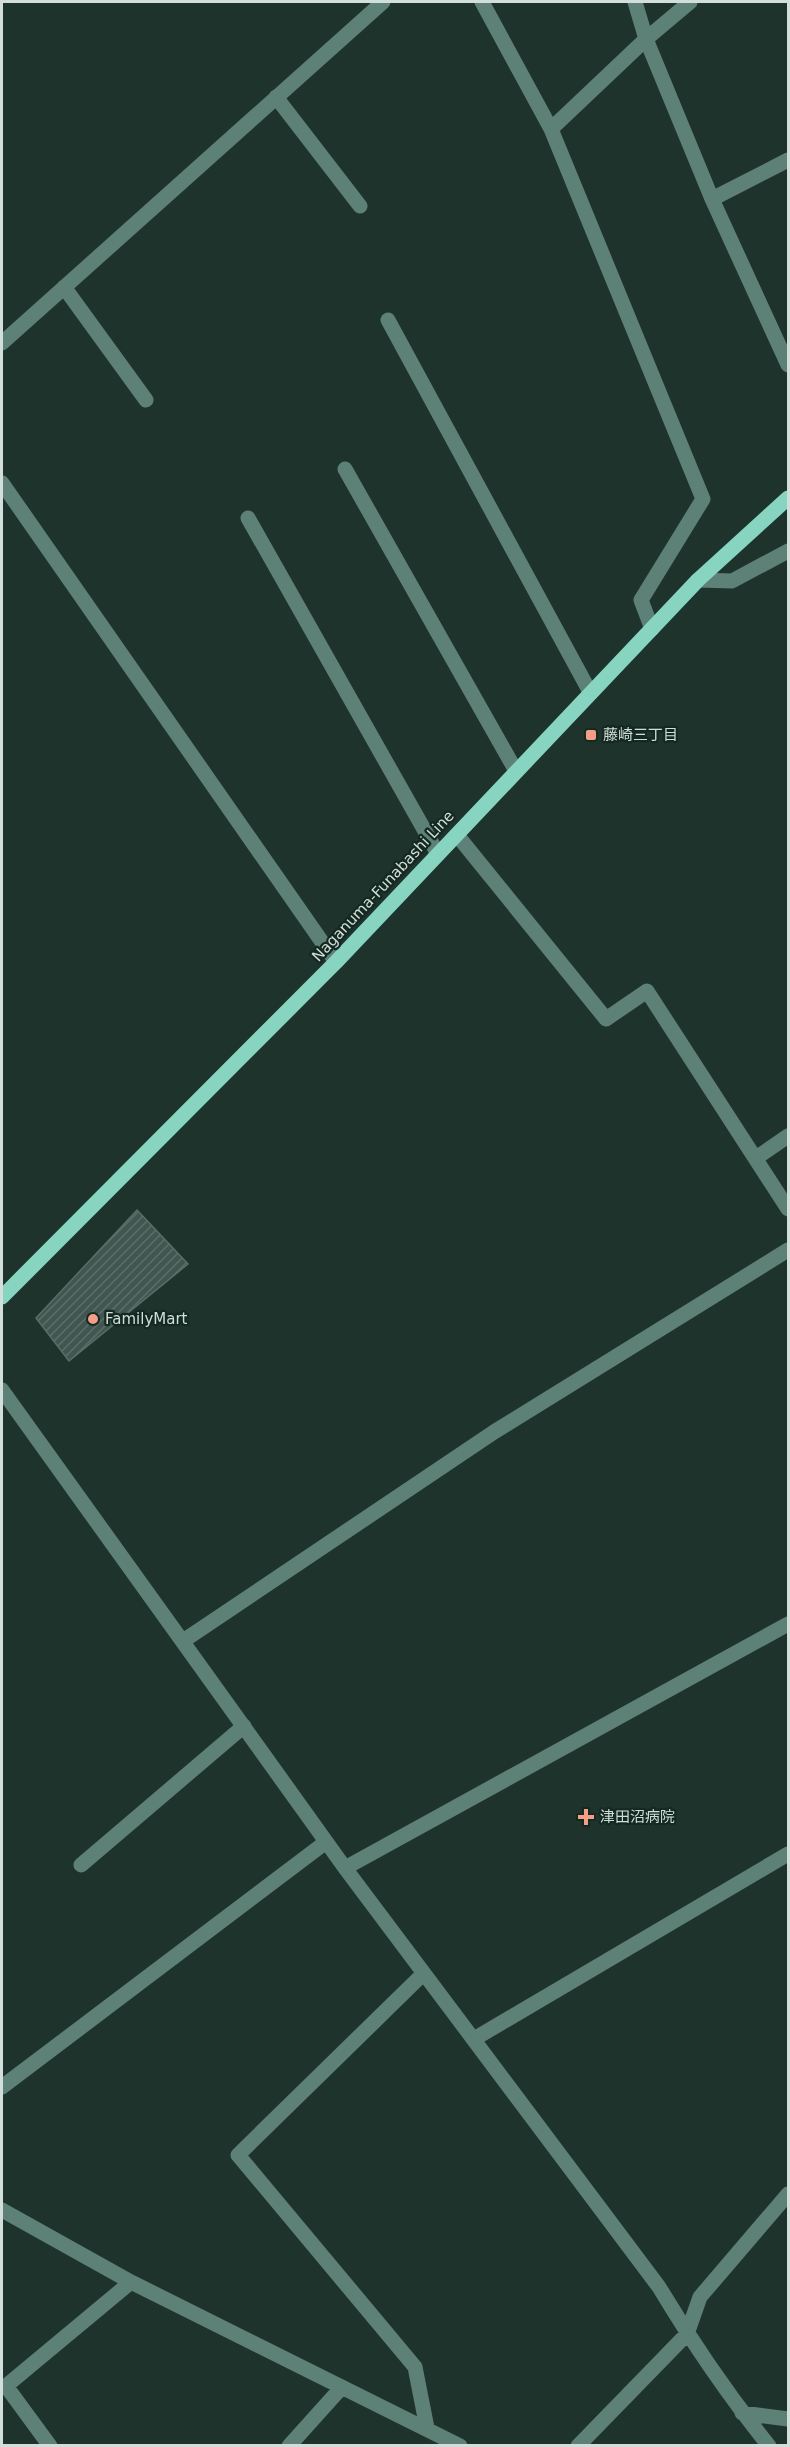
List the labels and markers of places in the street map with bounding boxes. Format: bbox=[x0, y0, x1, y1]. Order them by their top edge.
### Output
place label: 藤崎三丁目 bbox=[603, 726, 678, 744]
marker: 藤崎三丁目 bbox=[584, 728, 598, 742]
place label: FamilyMart bbox=[105, 1310, 188, 1328]
marker: FamilyMart bbox=[86, 1312, 100, 1326]
marker: 津田沼病院 bbox=[577, 1808, 595, 1826]
place label: 津田沼病院 bbox=[600, 1808, 675, 1826]

